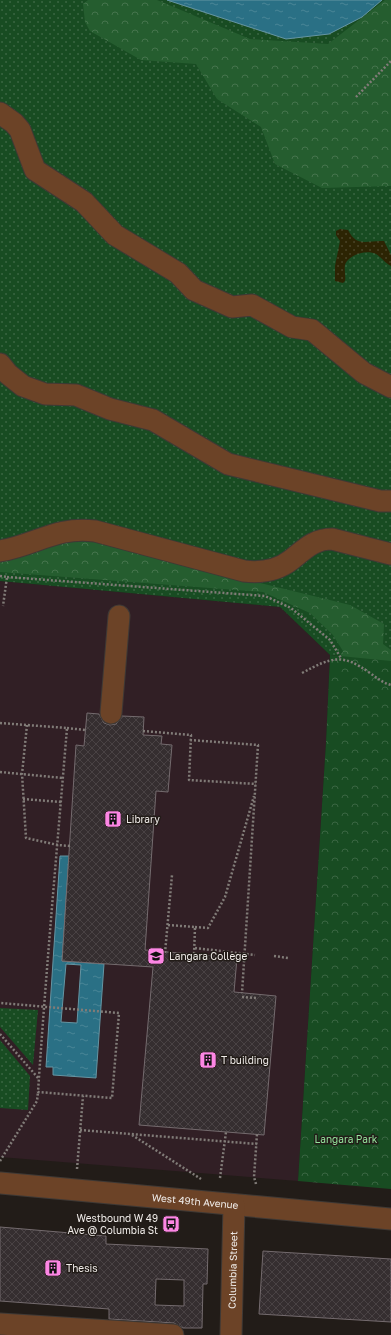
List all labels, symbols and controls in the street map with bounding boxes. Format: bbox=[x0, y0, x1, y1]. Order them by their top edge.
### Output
building icon: Library bbox=[103, 809, 123, 829]
place label: Library bbox=[126, 813, 160, 825]
school or university icon: Langara College bbox=[146, 946, 166, 966]
place label: Langara College bbox=[169, 950, 247, 962]
building icon: T building bbox=[198, 1050, 218, 1070]
place label: T building bbox=[221, 1054, 269, 1066]
park label: Langara Park bbox=[315, 1133, 378, 1145]
street label: West 49th Avenue bbox=[151, 1191, 239, 1211]
place label: Westbound W 49 Ave @ Columbia St bbox=[67, 1212, 158, 1236]
bus stop icon: Westbound W 49 Ave @ Columbia St bbox=[161, 1214, 181, 1234]
street label: Columbia Street bbox=[226, 1231, 239, 1309]
building icon: Thesis bbox=[43, 1258, 63, 1278]
place label: Thesis bbox=[66, 1262, 97, 1274]

